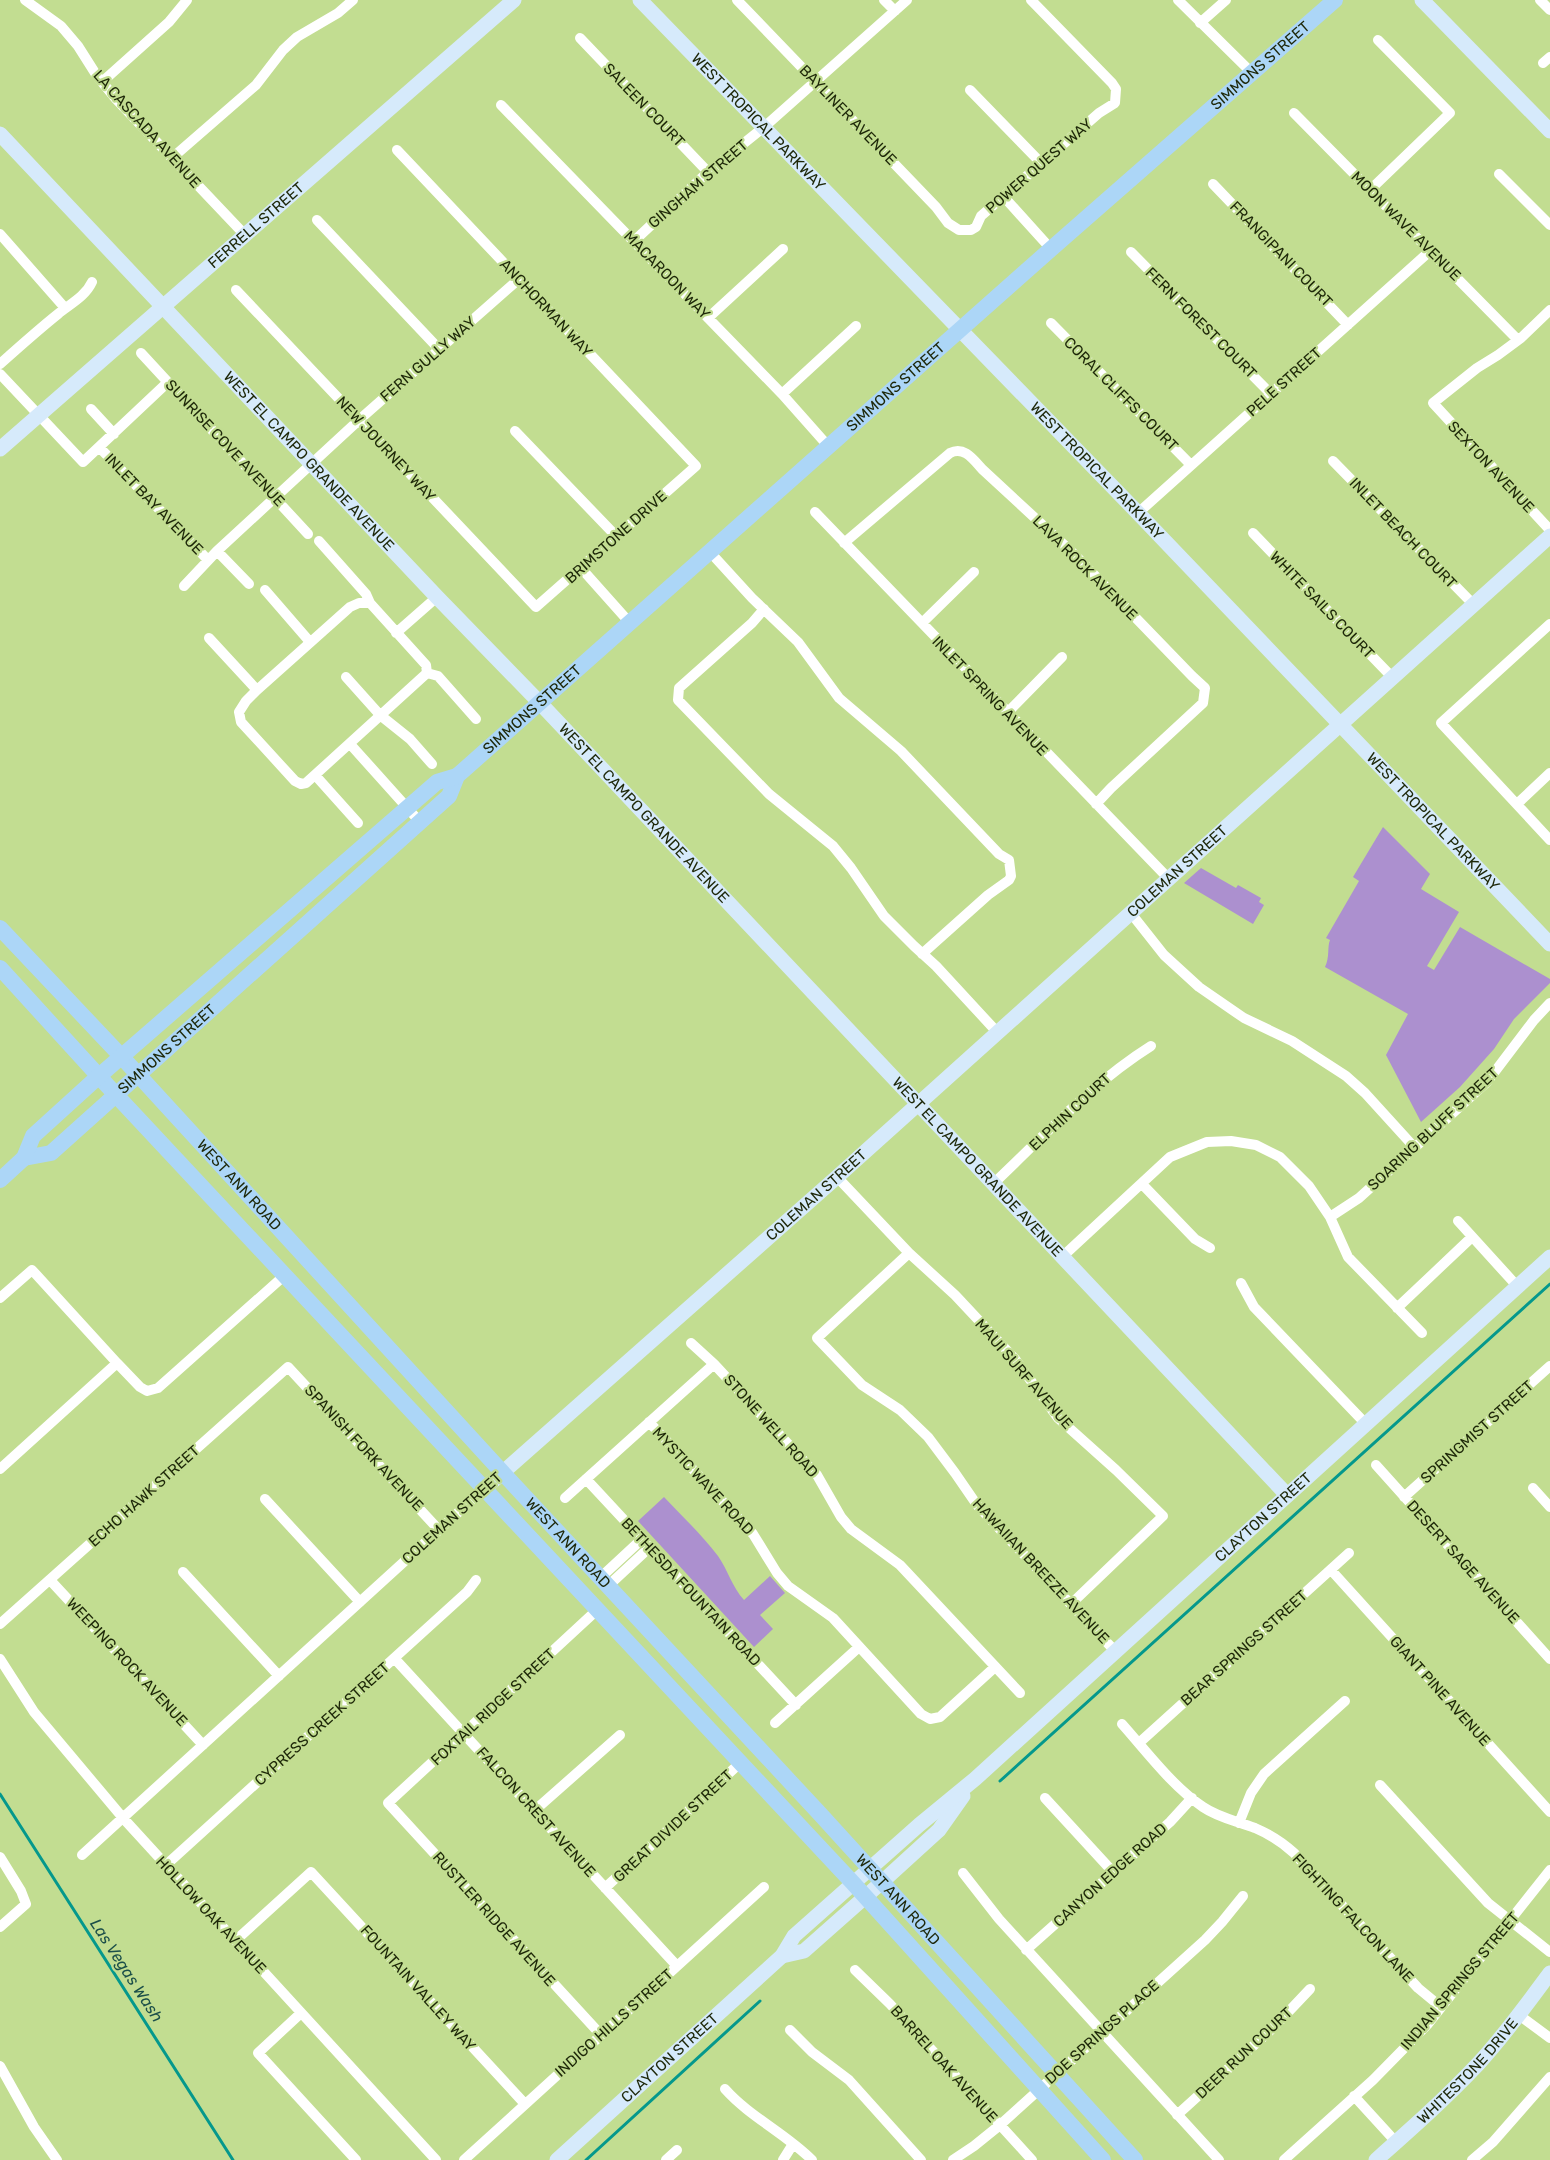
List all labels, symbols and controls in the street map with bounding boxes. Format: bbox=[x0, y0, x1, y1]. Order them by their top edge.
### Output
street label: SIMMONS STREET bbox=[1207, 17, 1314, 114]
street label: WEST TROPICAL PARKWAY bbox=[688, 50, 829, 195]
street label: SALEEN COURT bbox=[600, 60, 689, 151]
street label: BAYLINER AVENUE bbox=[796, 61, 900, 169]
street label: LA CASCADA AVENUE bbox=[89, 66, 205, 192]
street label: POWER QUEST WAY bbox=[982, 115, 1096, 217]
street label: GINGHAM STREET bbox=[645, 136, 752, 232]
street label: MOON WAVE AVENUE bbox=[1347, 167, 1465, 285]
street label: FERRELL STREET bbox=[204, 178, 308, 272]
street label: FRANGIPANI COURT bbox=[1226, 198, 1336, 311]
street label: MACAROON WAY bbox=[620, 227, 714, 323]
street label: ANCHORMAN WAY bbox=[496, 255, 596, 361]
street label: FERN FOREST COURT bbox=[1142, 264, 1261, 383]
street label: FERN GULLY WAY bbox=[377, 312, 480, 405]
street label: CORAL CLIFFS COURT bbox=[1060, 333, 1182, 455]
street label: SIMMONS STREET bbox=[843, 338, 949, 435]
street label: PELE STREET bbox=[1243, 343, 1325, 420]
street label: WEST EL CAMPO GRANDE AVENUE bbox=[220, 368, 398, 555]
street label: SUNRISE COVE AVENUE bbox=[162, 376, 288, 510]
street label: NEW JOURNEY WAY bbox=[333, 393, 440, 506]
street label: WEST TROPICAL PARKWAY bbox=[1026, 398, 1168, 543]
street label: SEXTON AVENUE bbox=[1444, 418, 1538, 516]
street label: INLET BAY AVENUE bbox=[101, 450, 207, 558]
street label: INLET BEACH COURT bbox=[1346, 474, 1461, 592]
street label: BRIMSTONE DRIVE bbox=[562, 487, 670, 587]
street label: LAVA ROCK AVENUE bbox=[1029, 512, 1141, 624]
street label: WHITE SAILS COURT bbox=[1266, 548, 1378, 663]
street label: INLET SPRING AVENUE bbox=[928, 633, 1052, 759]
street label: SIMMONS STREET bbox=[479, 661, 585, 758]
street label: WEST EL CAMPO GRANDE AVENUE bbox=[555, 720, 733, 907]
street label: WEST TROPICAL PARKWAY bbox=[1363, 749, 1503, 895]
street label: COLEMAN STREET bbox=[1123, 821, 1231, 921]
street label: SIMMONS STREET bbox=[114, 1000, 220, 1098]
street label: SOARING BLUFF STREET bbox=[1364, 1064, 1502, 1194]
street label: ELPHIN COURT bbox=[1025, 1069, 1115, 1154]
street label: WEST EL CAMPO GRANDE AVENUE bbox=[889, 1073, 1066, 1260]
street label: WEST ANN ROAD bbox=[193, 1136, 285, 1234]
street label: COLEMAN STREET bbox=[762, 1146, 870, 1245]
street label: MAUI SURF AVENUE bbox=[971, 1315, 1077, 1433]
street label: STONE WELL ROAD bbox=[720, 1371, 822, 1481]
street label: SPRINGMIST STREET bbox=[1417, 1376, 1537, 1487]
street label: SPANISH FORK AVENUE bbox=[301, 1381, 427, 1515]
street label: MYSTIC WAVE ROAD bbox=[649, 1424, 757, 1538]
street label: ECHO HAWK STREET bbox=[85, 1441, 203, 1551]
street label: COLEMAN STREET bbox=[398, 1468, 506, 1568]
street label: CLAYTON STREET bbox=[1211, 1469, 1316, 1566]
street label: WEST ANN ROAD bbox=[522, 1494, 614, 1592]
street label: HAWAIIAN BREEZE AVENUE bbox=[969, 1495, 1113, 1647]
street label: DESERT SAGE AVENUE bbox=[1403, 1497, 1523, 1627]
street label: BETHESDA FOUNTAIN ROAD bbox=[618, 1514, 764, 1670]
street label: BEAR SPRINGS STREET bbox=[1177, 1586, 1311, 1709]
street label: WEEPING ROCK AVENUE bbox=[63, 1594, 191, 1730]
street label: GIANT PINE AVENUE bbox=[1386, 1632, 1494, 1750]
street label: FOXTAIL RIDGE STREET bbox=[427, 1645, 559, 1769]
street label: CYPRESS CREEK STREET bbox=[251, 1658, 393, 1789]
street label: FALCON CREST AVENUE bbox=[473, 1743, 599, 1881]
street label: GREAT DIVIDE STREET bbox=[610, 1766, 736, 1886]
street label: CANYON EDGE ROAD bbox=[1050, 1819, 1170, 1931]
street label: RUSTLER RIDGE AVENUE bbox=[429, 1848, 559, 1990]
street label: WEST ANN ROAD bbox=[852, 1850, 944, 1949]
street label: FIGHTING FALCON LANE bbox=[1289, 1850, 1417, 1986]
street label: HOLLOW OAK AVENUE bbox=[152, 1853, 270, 1977]
street label: INDIAN SPRINGS STREET bbox=[1397, 1908, 1523, 2054]
water label: Las Vegas Wash bbox=[86, 1915, 167, 2026]
street label: FOUNTAIN VALLEY WAY bbox=[357, 1921, 480, 2055]
street label: INDIGO HILLS STREET bbox=[551, 1965, 677, 2081]
street label: DOE SPRINGS PLACE bbox=[1041, 1976, 1163, 2088]
street label: BARREL OAK AVENUE bbox=[887, 2002, 1001, 2126]
street label: DEER RUN COURT bbox=[1192, 2003, 1296, 2102]
street label: CLAYTON STREET bbox=[617, 2009, 722, 2106]
street label: WHITESTONE DRIVE bbox=[1414, 2015, 1522, 2128]

